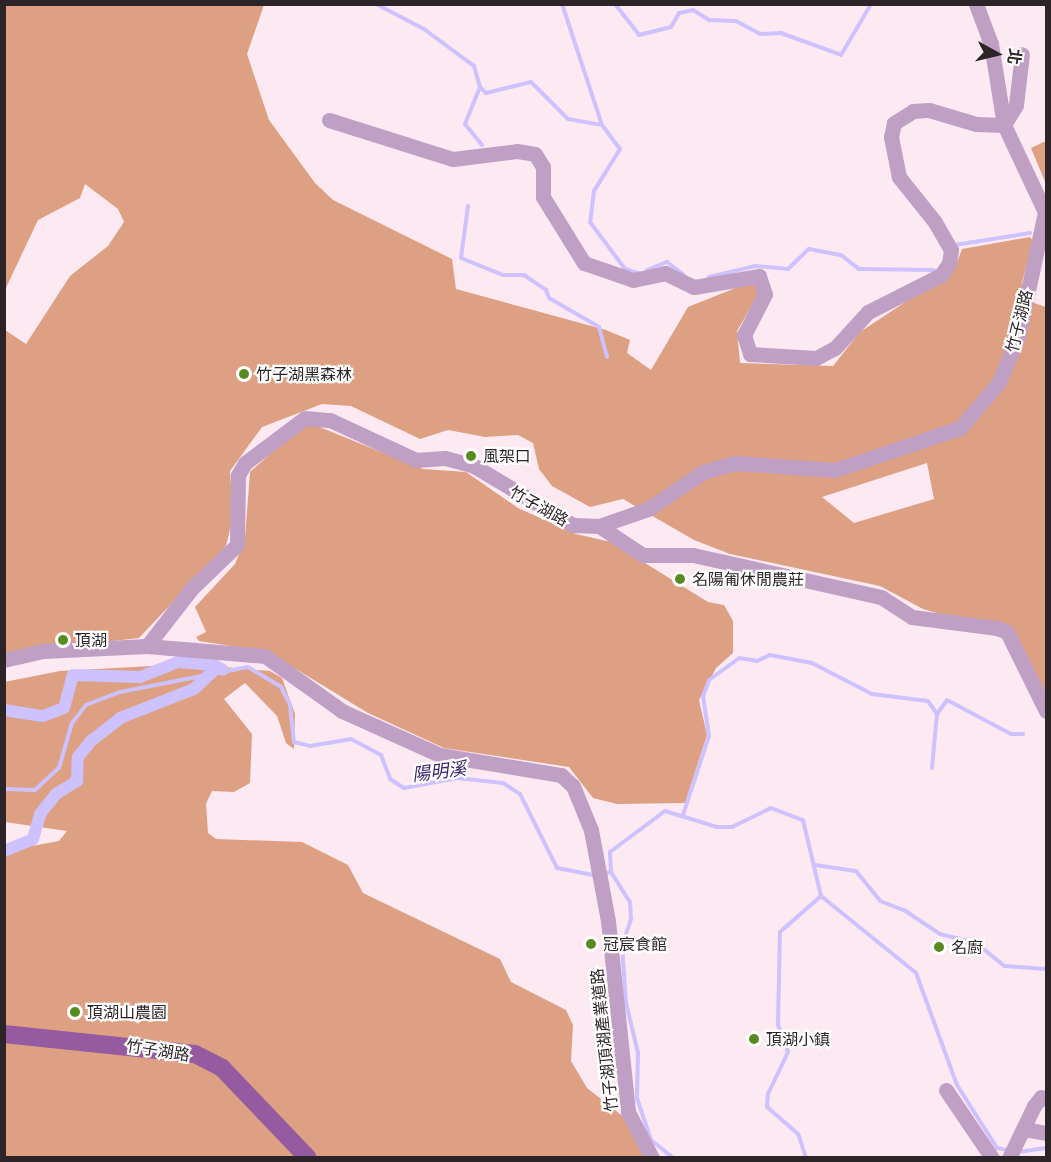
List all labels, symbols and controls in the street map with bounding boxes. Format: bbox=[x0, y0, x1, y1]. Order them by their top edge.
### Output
north arrow bbox=[967, 24, 1027, 84]
text: 北 bbox=[1003, 47, 1027, 66]
street label: 竹子湖路 bbox=[1002, 288, 1036, 354]
place label: 竹子湖黑森林 bbox=[256, 364, 352, 384]
marker: 竹子湖黑森林 bbox=[237, 367, 251, 381]
place label: 風架口 bbox=[483, 446, 531, 466]
marker: 風架口 bbox=[464, 449, 478, 463]
street label: 竹子湖路 bbox=[506, 482, 572, 530]
place label: 名陽匍休閒農莊 bbox=[692, 569, 804, 589]
marker: 名陽匍休閒農莊 bbox=[673, 572, 687, 586]
place label: 頂湖 bbox=[75, 630, 107, 650]
marker: 頂湖 bbox=[56, 633, 70, 647]
water label: 陽明溪 bbox=[411, 757, 467, 785]
place label: 冠宸食館 bbox=[603, 934, 667, 954]
marker: 冠宸食館 bbox=[584, 937, 598, 951]
place label: 名廚 bbox=[951, 937, 983, 957]
marker: 名廚 bbox=[932, 940, 946, 954]
street label: 竹子湖頂湖產業道路 bbox=[587, 967, 621, 1113]
place label: 頂湖山農園 bbox=[87, 1002, 167, 1022]
marker: 頂湖山農園 bbox=[68, 1005, 82, 1019]
place label: 頂湖小鎮 bbox=[766, 1029, 830, 1049]
marker: 頂湖小鎮 bbox=[747, 1032, 761, 1046]
street label: 竹子湖路 bbox=[125, 1036, 191, 1064]

